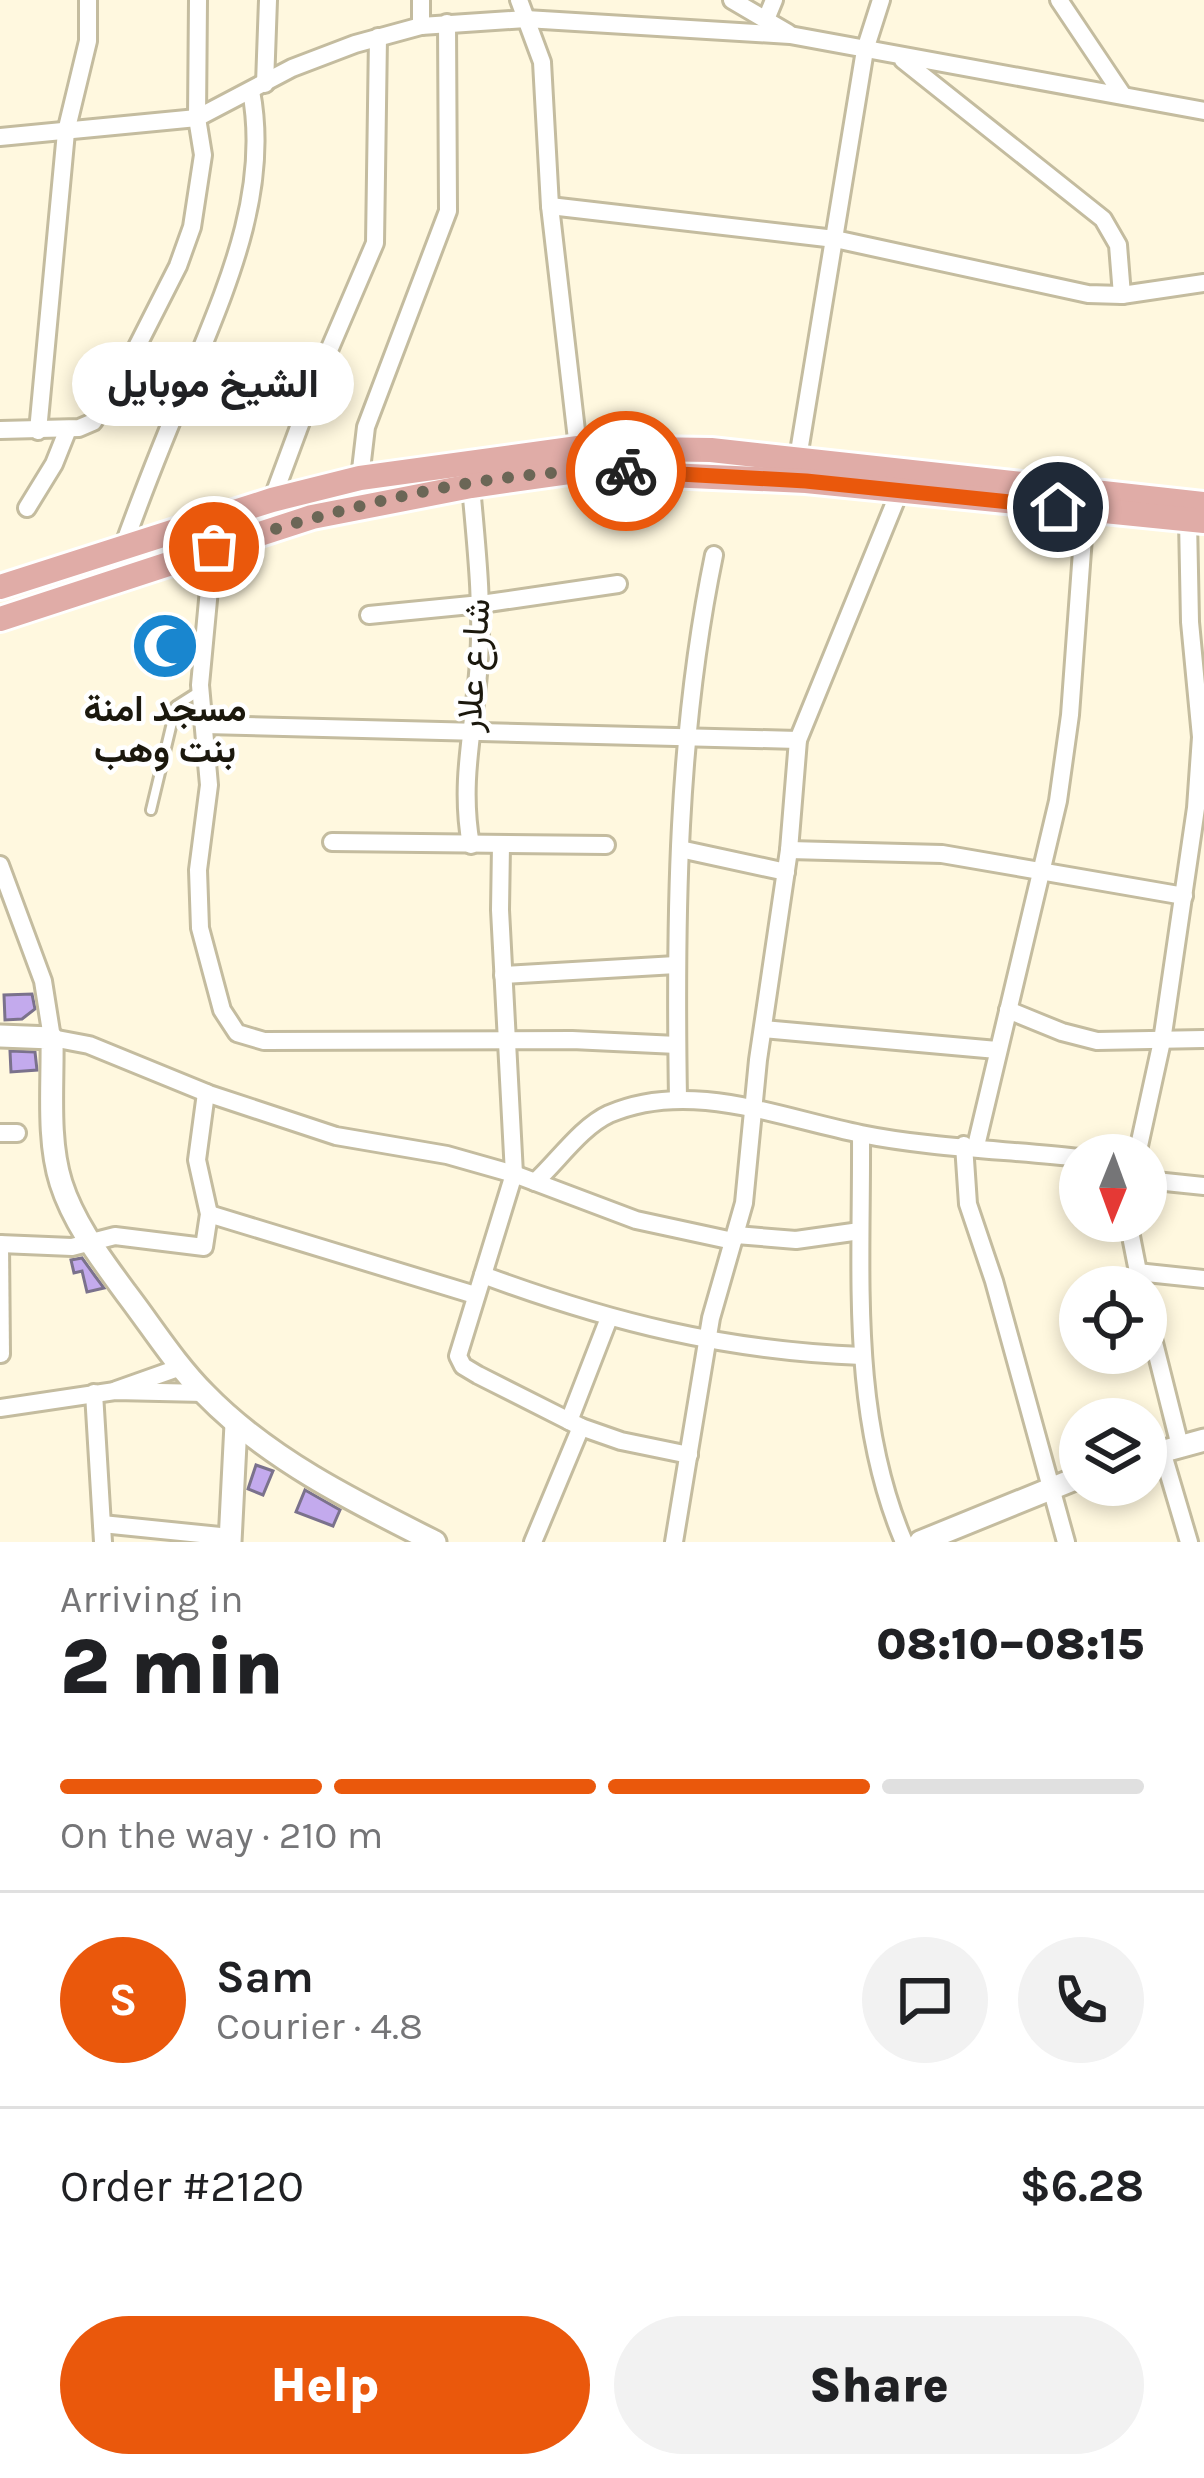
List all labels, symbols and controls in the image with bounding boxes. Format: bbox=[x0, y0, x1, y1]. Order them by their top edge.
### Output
callout: الشيخ موبايل bbox=[73, 343, 355, 427]
text: الشيخ موبايل bbox=[107, 361, 319, 407]
courier bbox=[566, 411, 686, 531]
icon: bike bbox=[593, 438, 659, 504]
pin bbox=[1007, 456, 1109, 558]
icon: home bbox=[1025, 474, 1091, 540]
pin bbox=[163, 496, 265, 598]
icon: bag bbox=[181, 514, 247, 580]
street label: شارع علار bbox=[447, 597, 502, 734]
mosque icon: مسجد امنة بنت وهب bbox=[130, 611, 200, 681]
place label: مسجد امنة بنت وهب bbox=[83, 688, 247, 772]
north arrow bbox=[1059, 1134, 1167, 1242]
map controls bbox=[1059, 1134, 1167, 1506]
button: locate bbox=[1059, 1266, 1167, 1374]
button: layers bbox=[1059, 1398, 1167, 1506]
text: Arriving in bbox=[60, 1576, 243, 1622]
text: 08:10–08:15 bbox=[876, 1618, 1144, 1670]
text: 2 min bbox=[60, 1621, 284, 1713]
text: On the way · 210 m bbox=[60, 1812, 383, 1858]
button: chat bbox=[862, 1937, 988, 2063]
button: phone bbox=[1018, 1937, 1144, 2063]
text: Sam bbox=[216, 1951, 314, 2003]
text: S bbox=[109, 1974, 137, 2026]
text: Courier · 4.8 bbox=[216, 2003, 423, 2049]
text: Order #2120 bbox=[60, 2160, 304, 2212]
text: $6.28 bbox=[1020, 2160, 1144, 2212]
button: Help bbox=[60, 2316, 590, 2454]
button: Share bbox=[614, 2316, 1144, 2454]

